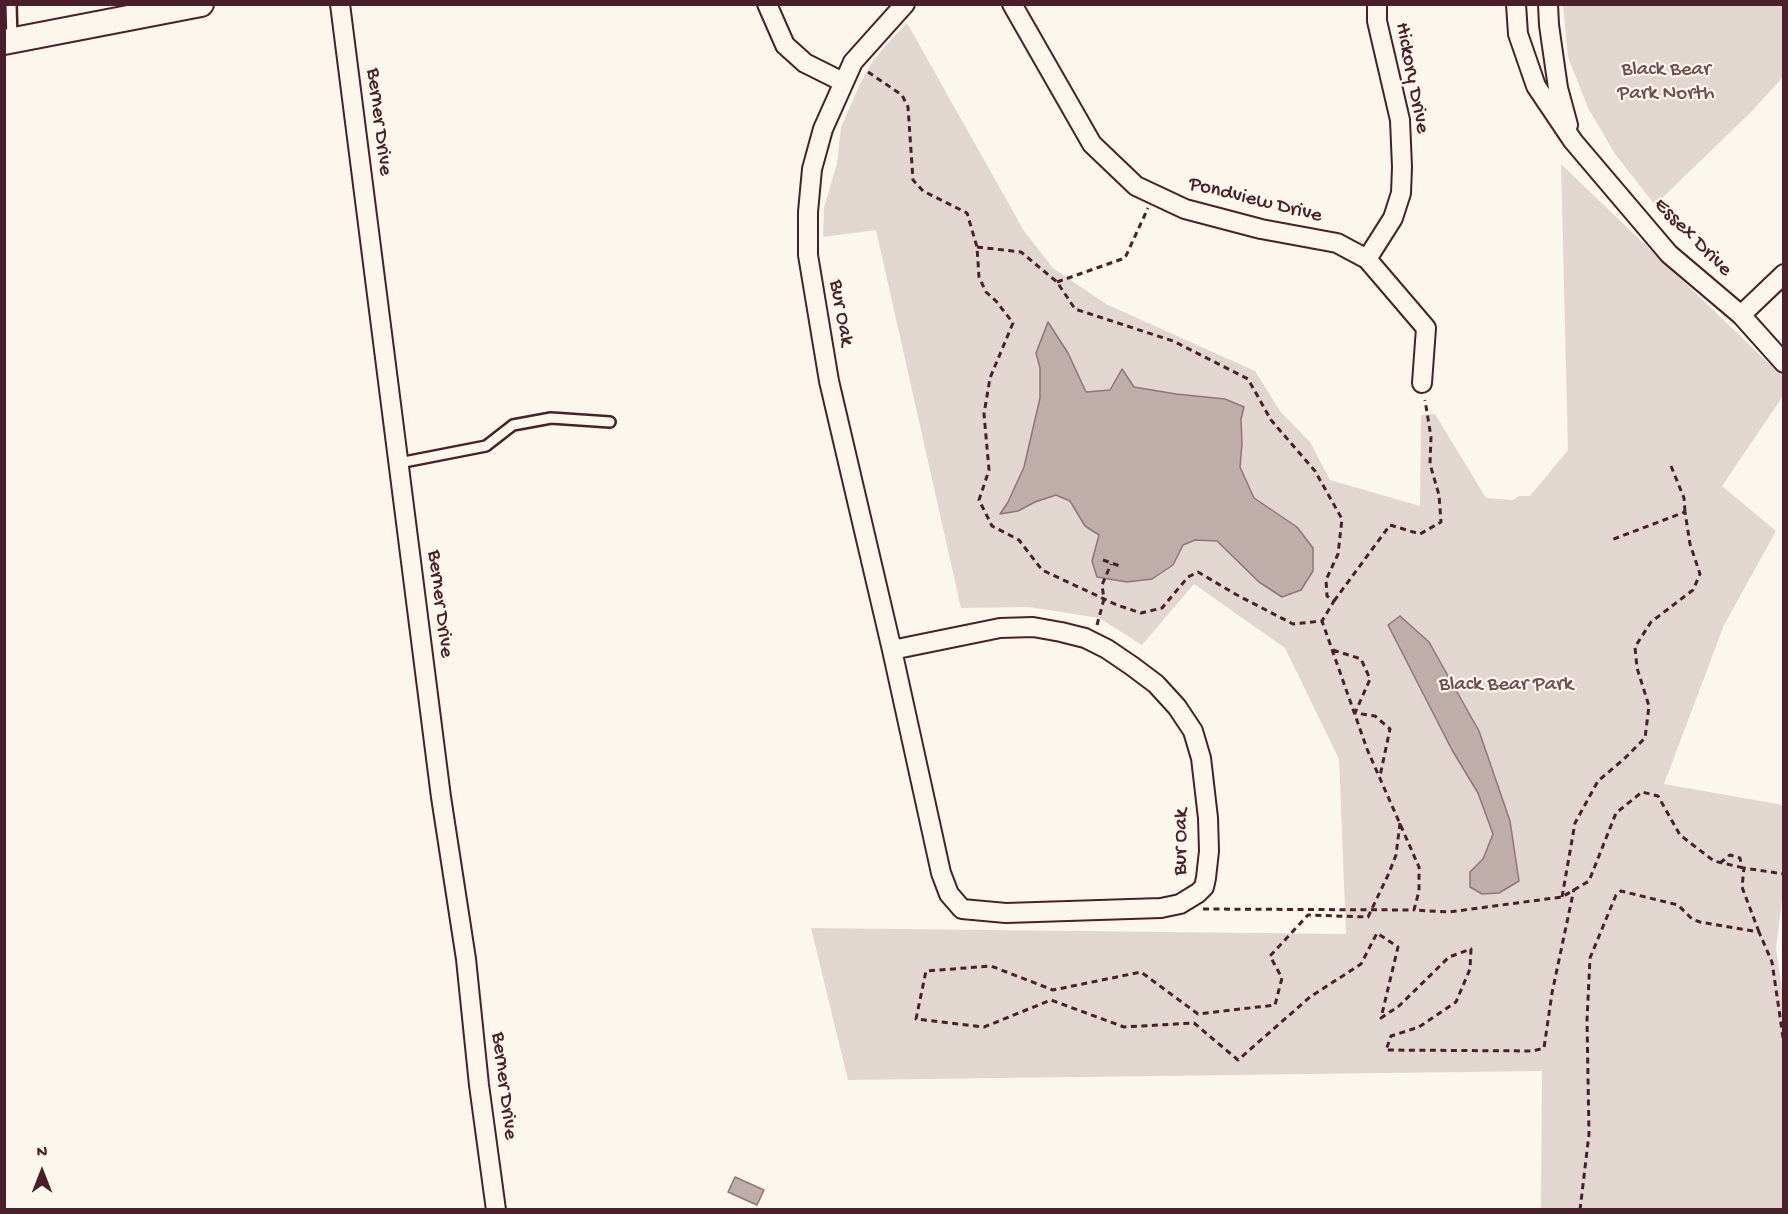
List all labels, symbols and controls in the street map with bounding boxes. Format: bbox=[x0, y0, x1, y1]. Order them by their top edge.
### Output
street label: Hickory Drive bbox=[1388, 20, 1434, 136]
park label: Black Bear Park North bbox=[1618, 58, 1714, 108]
street label: Berner Drive bbox=[359, 67, 397, 177]
street label: Pondview Drive bbox=[1186, 172, 1324, 230]
street label: Essex Drive bbox=[1647, 193, 1737, 283]
street label: Bur Oak bbox=[822, 278, 858, 348]
street label: Berner Drive bbox=[420, 549, 458, 659]
park label: Black Bear Park bbox=[1439, 673, 1573, 699]
street label: Bur Oak bbox=[1169, 808, 1195, 876]
street label: Berner Drive bbox=[484, 1031, 522, 1141]
north arrow bbox=[12, 1142, 72, 1202]
text: N bbox=[37, 1144, 47, 1163]

